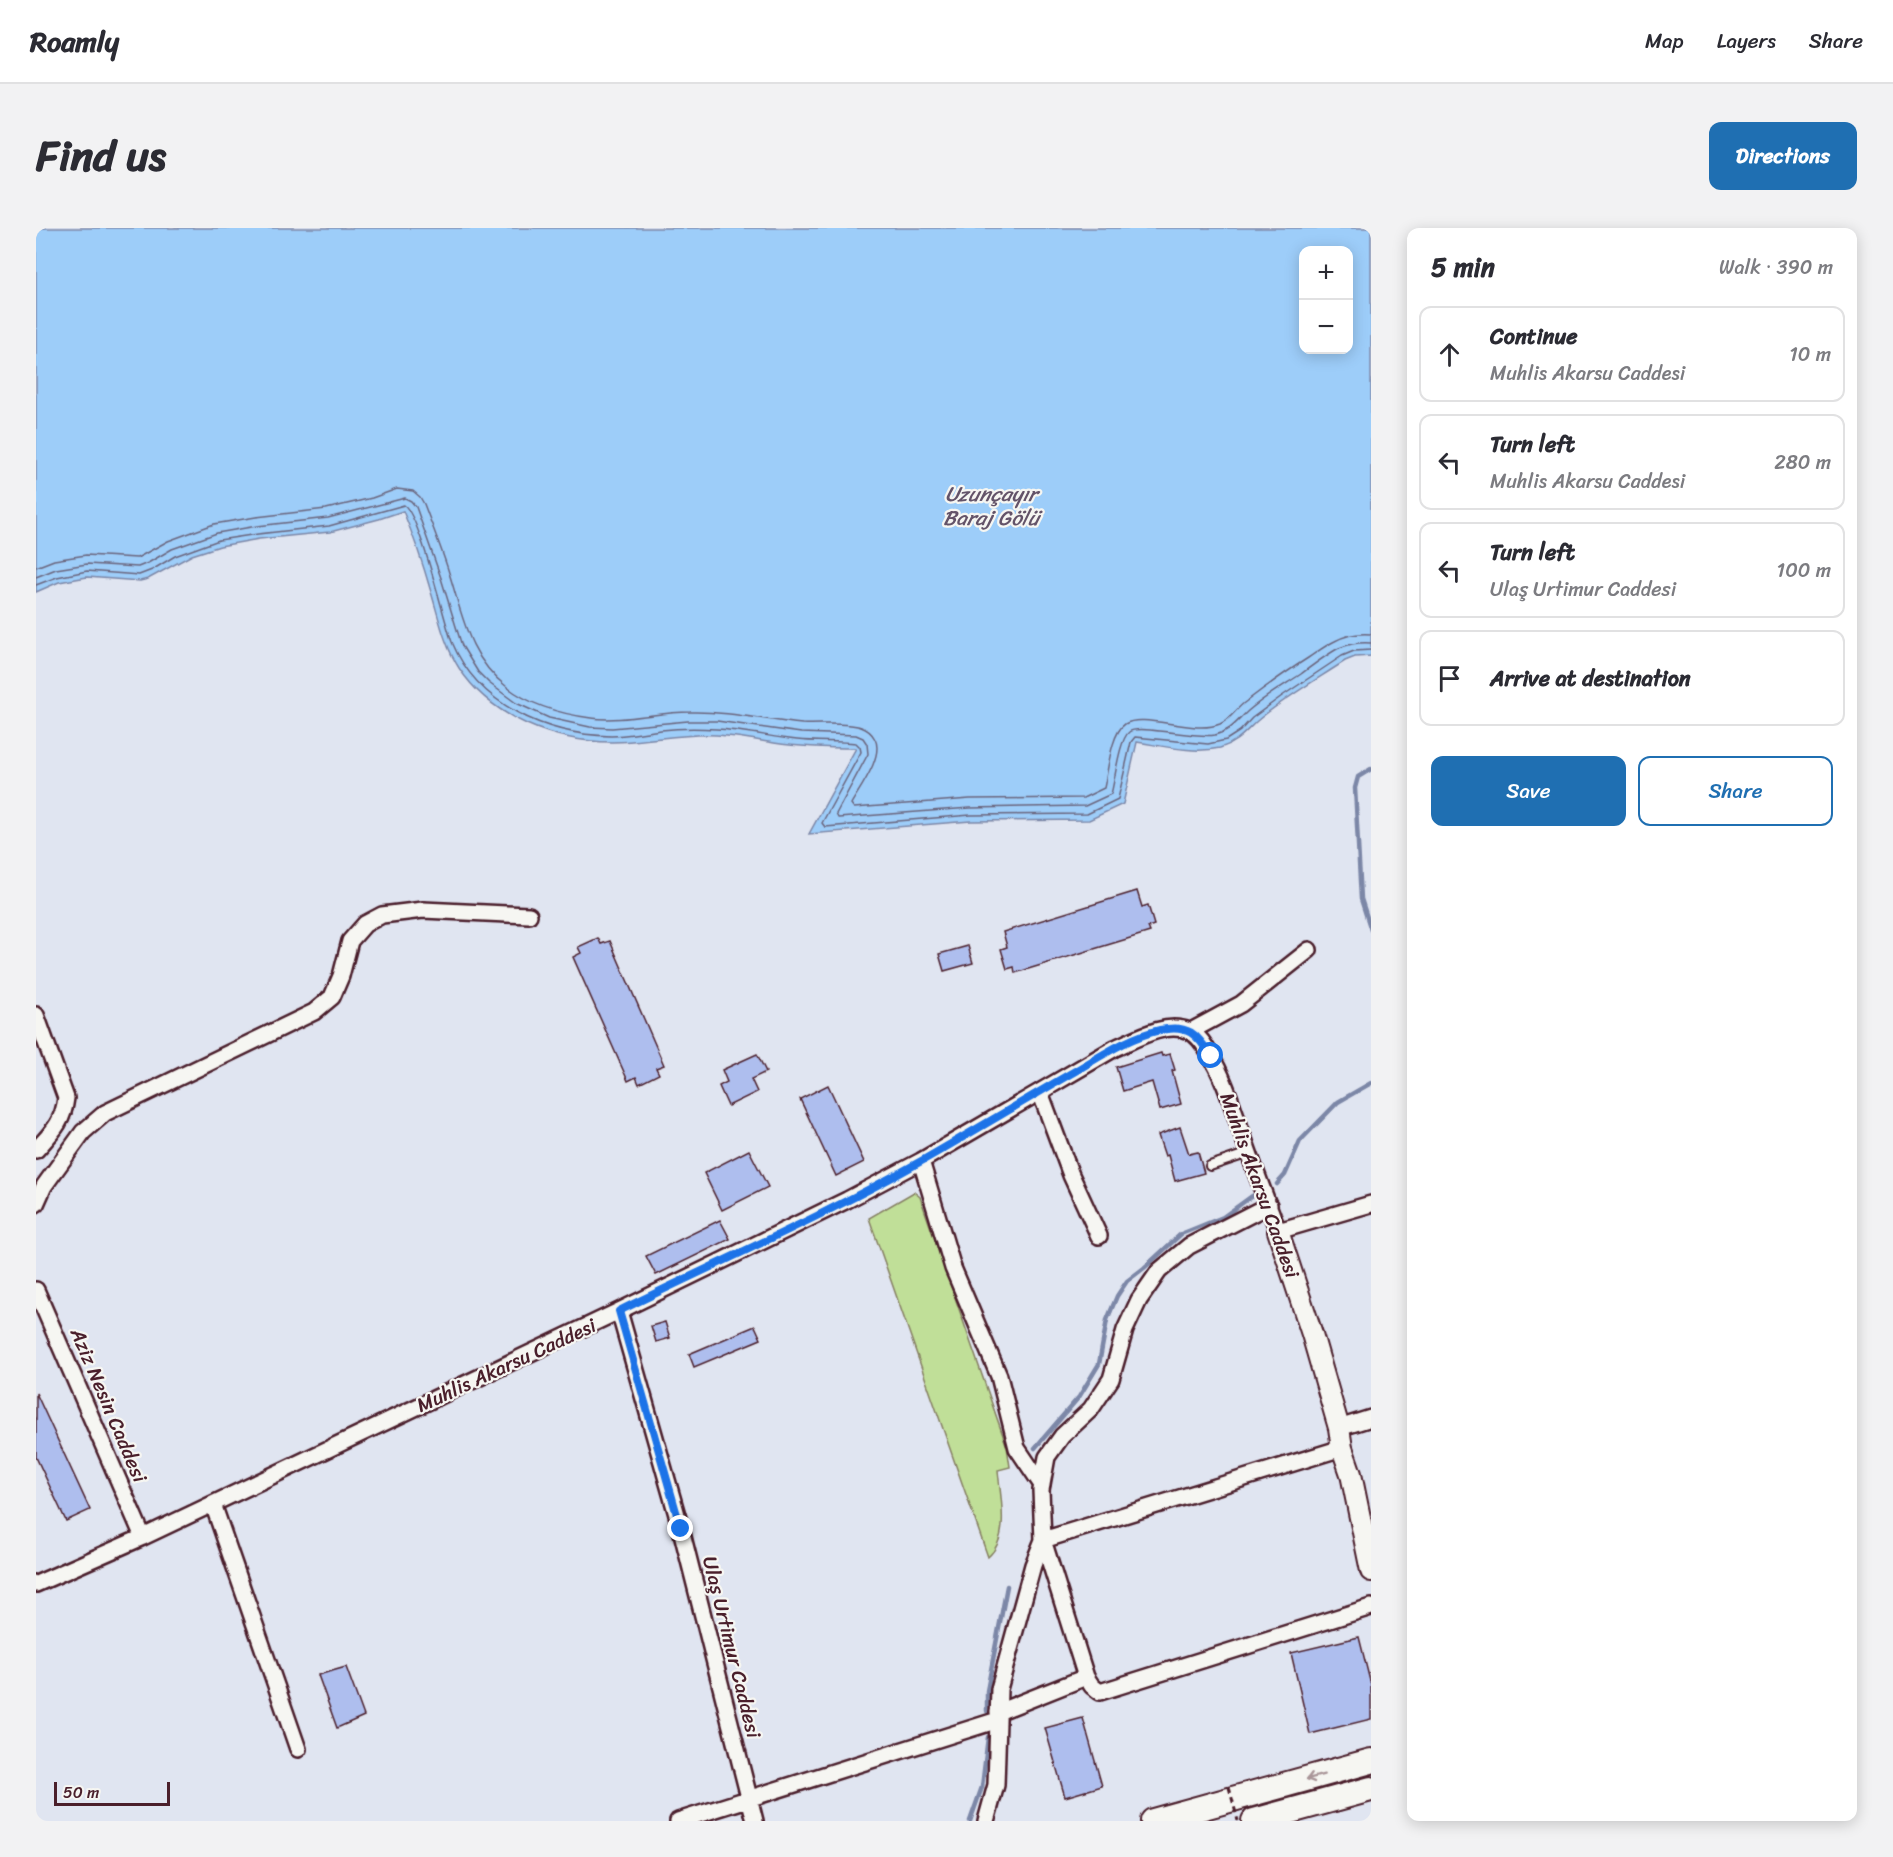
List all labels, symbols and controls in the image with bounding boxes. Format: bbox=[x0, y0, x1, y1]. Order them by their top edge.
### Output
text: Roamly bbox=[30, 17, 119, 66]
text: Map bbox=[1645, 22, 1684, 60]
text: Layers bbox=[1717, 22, 1776, 60]
text: Share bbox=[1809, 22, 1863, 60]
text: Find us bbox=[36, 119, 166, 193]
button: Directions bbox=[1709, 122, 1857, 190]
text: 5 min bbox=[1431, 244, 1495, 290]
map controls bbox=[1299, 246, 1353, 354]
button: + bbox=[1299, 246, 1353, 300]
text: Walk · 390 m bbox=[1719, 250, 1833, 285]
button: − bbox=[1299, 300, 1353, 354]
text: Continue bbox=[1490, 317, 1578, 356]
text: 10 m bbox=[1789, 337, 1831, 372]
icon: ahead bbox=[1433, 338, 1466, 371]
text: Muhlis Akarsu Caddesi bbox=[1490, 356, 1685, 391]
text: Turn left bbox=[1490, 425, 1575, 464]
text: 280 m bbox=[1774, 445, 1831, 480]
icon: left bbox=[1433, 446, 1466, 479]
text: Muhlis Akarsu Caddesi bbox=[1490, 464, 1685, 499]
water label: Uzunçayır Baraj Gölü bbox=[943, 475, 1043, 537]
text: Turn left bbox=[1490, 533, 1575, 572]
text: 100 m bbox=[1777, 553, 1831, 588]
icon: left bbox=[1433, 554, 1466, 587]
text: Ulaş Urtimur Caddesi bbox=[1490, 572, 1676, 607]
text: Arrive at destination bbox=[1490, 659, 1691, 698]
icon: arrive bbox=[1433, 662, 1466, 695]
button: Save bbox=[1431, 756, 1626, 826]
button: Share bbox=[1638, 756, 1833, 826]
route start bbox=[1197, 1042, 1223, 1068]
street label: Muhlis Akarsu Caddesi bbox=[1210, 1087, 1310, 1284]
street label: Muhlis Akarsu Caddesi bbox=[410, 1308, 603, 1423]
street label: Aziz Nesin Caddesi bbox=[60, 1321, 157, 1489]
route end bbox=[667, 1515, 693, 1541]
street label: Ulaş Urtimur Caddesi bbox=[692, 1552, 771, 1742]
one-way arrow bbox=[1305, 1772, 1324, 1783]
text: 50 m bbox=[63, 1778, 99, 1807]
scale bar bbox=[54, 1779, 170, 1806]

